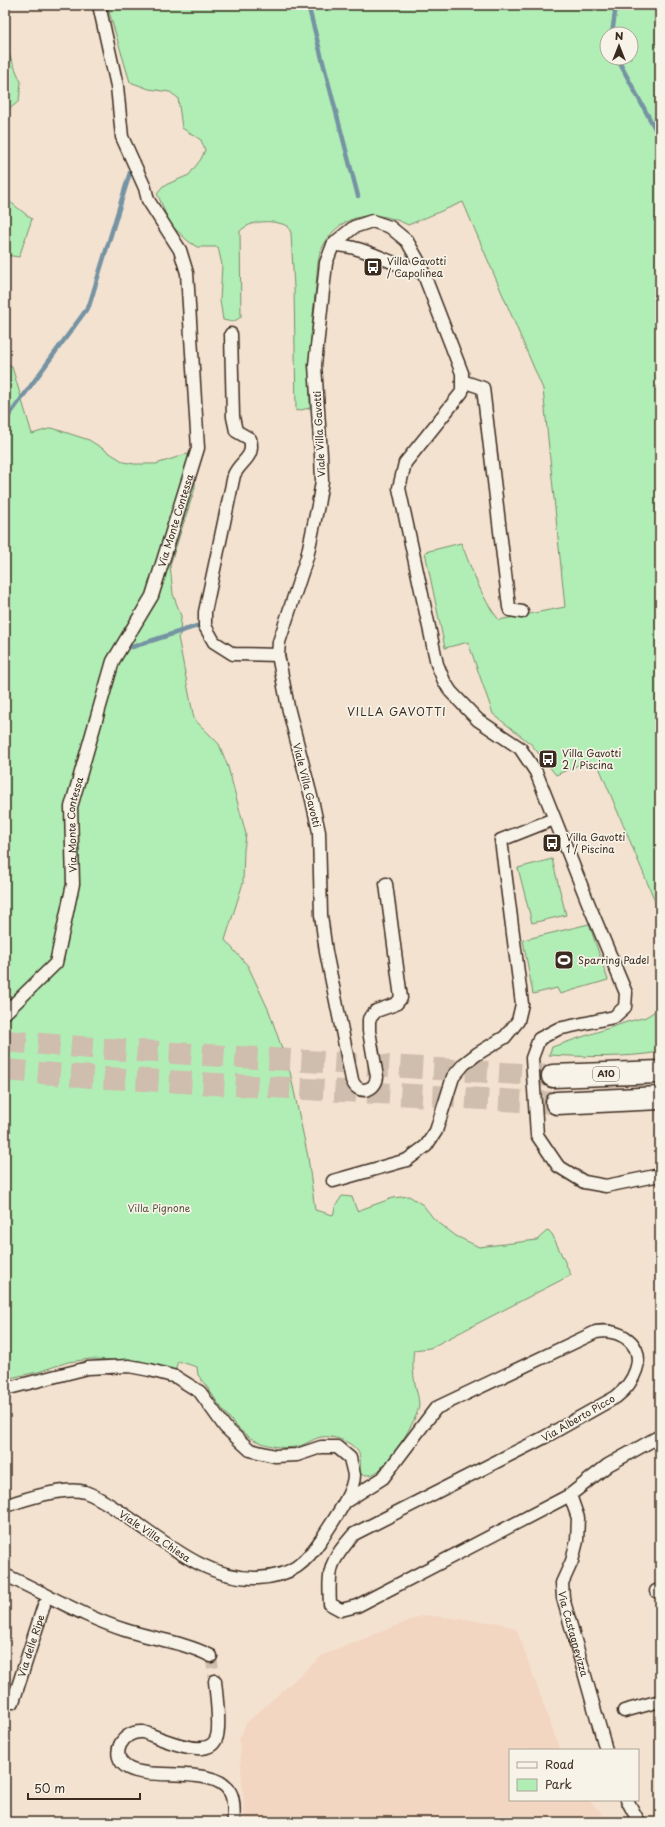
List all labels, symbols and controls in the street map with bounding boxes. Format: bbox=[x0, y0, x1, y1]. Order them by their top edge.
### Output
north arrow bbox=[599, 26, 639, 66]
text: N bbox=[615, 27, 624, 44]
place label: Villa Gavotti / Capolinea bbox=[387, 253, 447, 280]
bus stop icon: Villa Gavotti / Capolinea bbox=[362, 256, 384, 278]
street label: Viale Villa Gavotti bbox=[309, 390, 328, 478]
street label: Via Monte Contessa bbox=[153, 471, 197, 569]
district label: VILLA GAVOTTI bbox=[347, 703, 447, 720]
street label: Viale Villa Gavotti bbox=[290, 741, 325, 829]
place label: Villa Gavotti 2 / Piscina bbox=[562, 745, 622, 772]
bus stop icon: Villa Gavotti 2 / Piscina bbox=[537, 748, 559, 770]
street label: Via Monte Contessa bbox=[63, 774, 87, 873]
place label: Villa Gavotti 1 / Piscina bbox=[566, 829, 626, 856]
bus stop icon: Villa Gavotti 1 / Piscina bbox=[541, 832, 563, 854]
sports icon: Sparring Padel bbox=[553, 949, 575, 971]
place label: Sparring Padel bbox=[578, 952, 649, 967]
road number: A10 bbox=[593, 1067, 619, 1081]
park label: Villa Pignone bbox=[128, 1200, 191, 1215]
street label: Via Alberto Picco bbox=[538, 1390, 618, 1445]
street label: Viale Villa Chiesa bbox=[116, 1506, 195, 1565]
street label: Via Castagnevizza bbox=[556, 1591, 593, 1679]
street label: Via delle Ripe bbox=[13, 1612, 48, 1679]
legend bbox=[509, 1749, 639, 1801]
text: Road bbox=[545, 1755, 574, 1773]
scale bar bbox=[28, 1775, 140, 1801]
text: Park bbox=[545, 1775, 572, 1793]
text: 50 m bbox=[34, 1779, 65, 1797]

